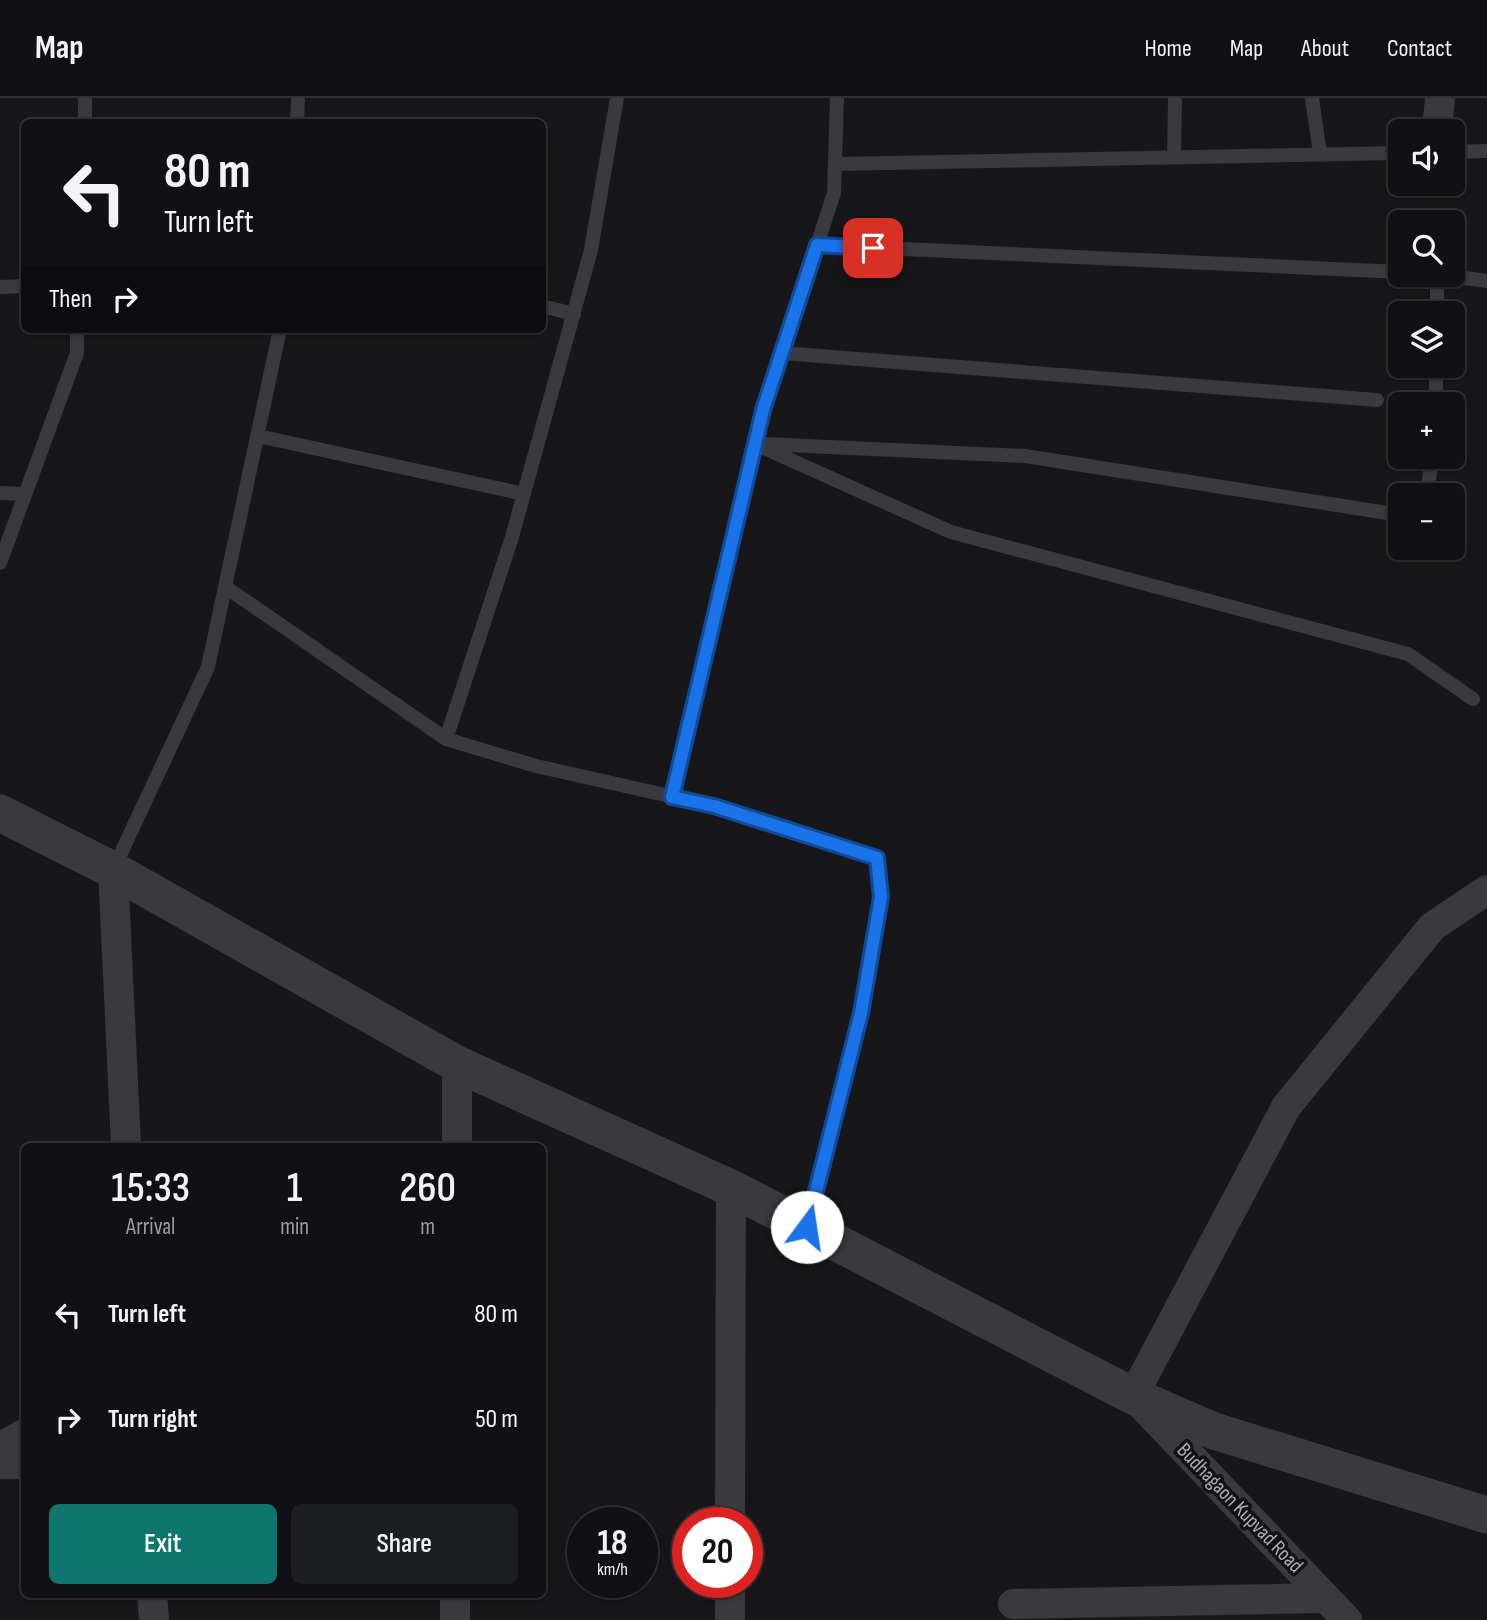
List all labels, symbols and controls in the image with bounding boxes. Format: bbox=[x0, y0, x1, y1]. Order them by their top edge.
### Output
text: Map bbox=[35, 28, 84, 68]
text: Home bbox=[1144, 34, 1192, 63]
text: Map bbox=[1230, 34, 1263, 63]
text: About bbox=[1301, 34, 1349, 63]
text: Contact bbox=[1387, 34, 1452, 63]
map controls bbox=[1388, 119, 1465, 560]
button: sound bbox=[1388, 119, 1465, 196]
text: 80 m bbox=[164, 143, 251, 202]
icon: left bbox=[49, 147, 140, 238]
text: Turn left bbox=[164, 203, 254, 242]
button: search bbox=[1388, 210, 1465, 287]
pin bbox=[843, 218, 903, 278]
icon: arrive bbox=[854, 229, 892, 267]
icon: right bbox=[106, 280, 144, 318]
text: Then bbox=[49, 284, 92, 315]
button: layers bbox=[1388, 301, 1465, 378]
button: + bbox=[1388, 392, 1465, 469]
button: − bbox=[1388, 483, 1465, 560]
text: 15:33 bbox=[111, 1163, 190, 1214]
text: 1 bbox=[287, 1163, 303, 1214]
text: 260 bbox=[399, 1163, 456, 1214]
position arrow bbox=[770, 1190, 844, 1264]
text: Arrival bbox=[126, 1213, 175, 1241]
text: min bbox=[280, 1213, 309, 1241]
text: m bbox=[420, 1213, 435, 1241]
icon: left bbox=[49, 1296, 87, 1334]
text: Turn left bbox=[108, 1299, 186, 1330]
text: 80 m bbox=[474, 1299, 518, 1330]
icon: right bbox=[49, 1401, 87, 1439]
text: Turn right bbox=[108, 1404, 197, 1435]
text: 50 m bbox=[475, 1404, 518, 1435]
street label: Budhagaon Kupvad Road bbox=[1172, 1438, 1308, 1578]
button: Exit bbox=[49, 1504, 277, 1584]
button: Share bbox=[291, 1504, 518, 1584]
speed limit sign: 20 bbox=[672, 1507, 763, 1598]
text: 18 bbox=[597, 1522, 628, 1565]
text: km/h bbox=[597, 1559, 628, 1580]

